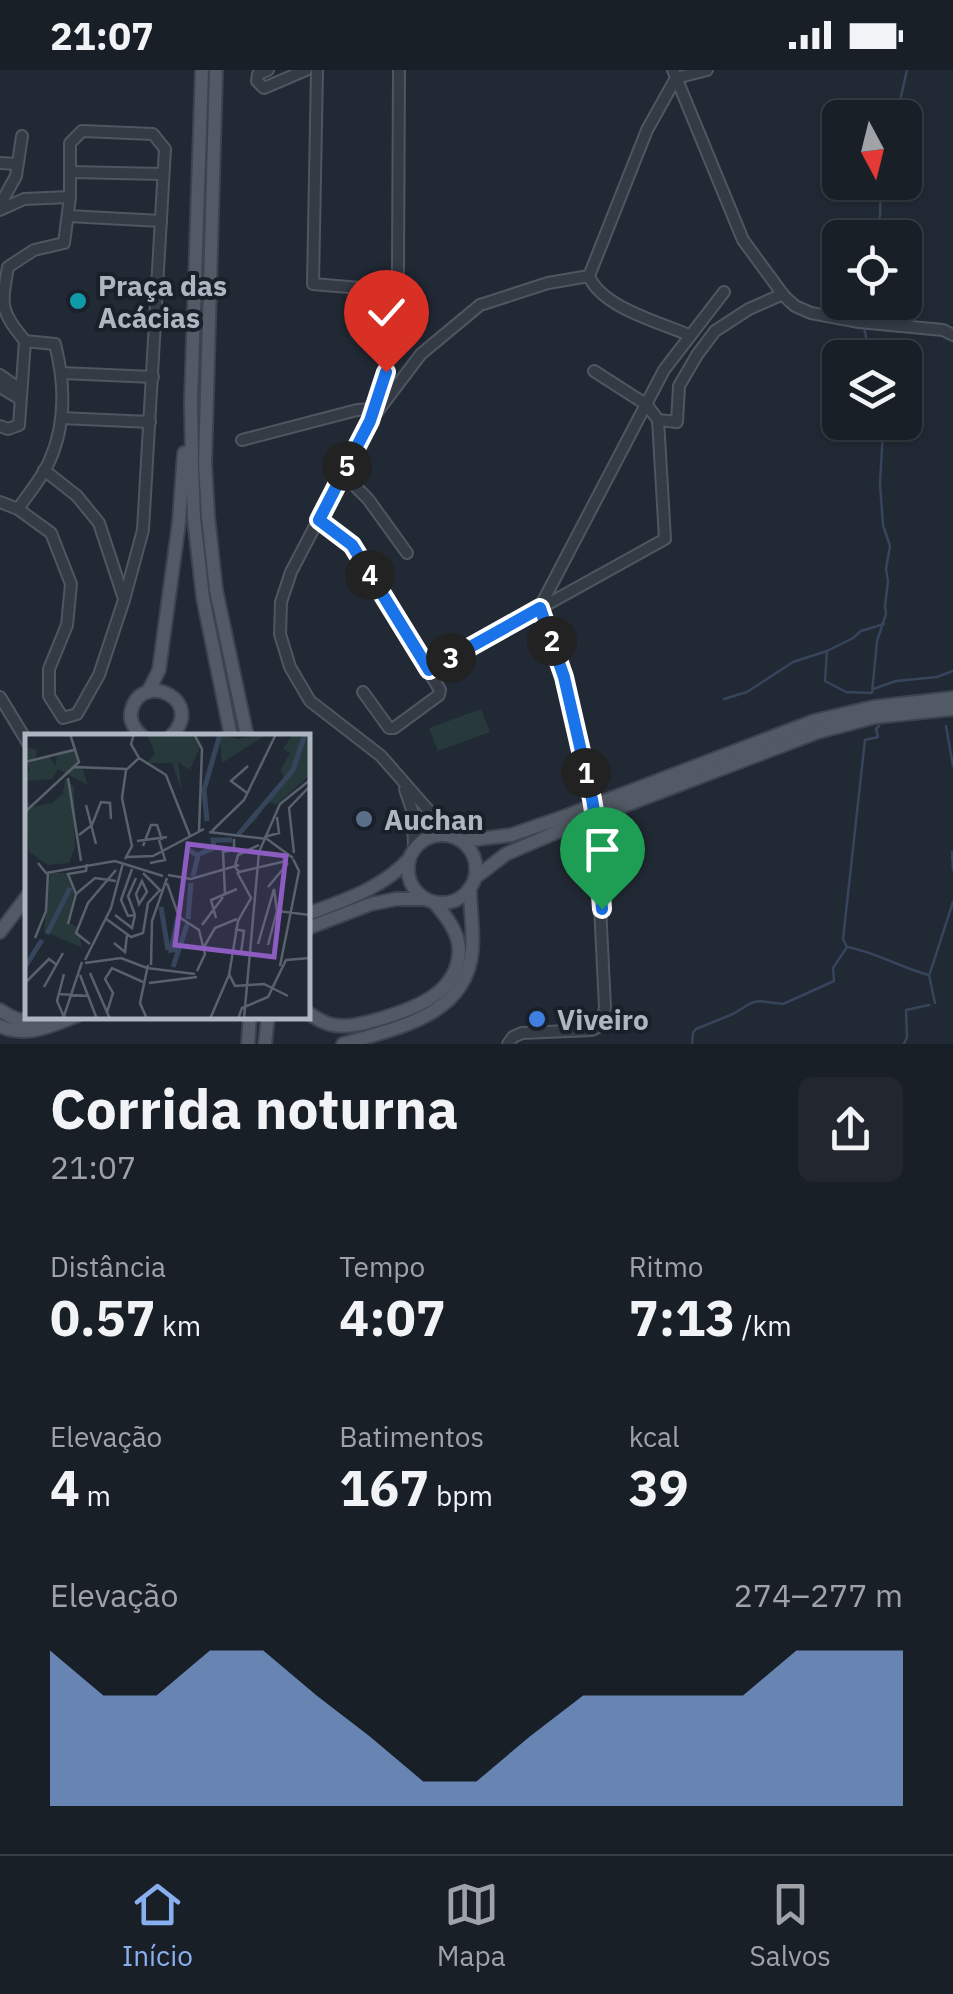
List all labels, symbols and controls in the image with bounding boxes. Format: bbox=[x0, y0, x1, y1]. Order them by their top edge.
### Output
text: 21:07 bbox=[50, 11, 154, 60]
north arrow bbox=[822, 100, 922, 200]
map controls bbox=[822, 100, 922, 440]
button: locate bbox=[822, 220, 922, 320]
place label: Praça das Acácias bbox=[98, 267, 227, 336]
pin bbox=[344, 270, 429, 373]
icon: check bbox=[359, 285, 414, 340]
marker: Praça das Acácias bbox=[67, 290, 89, 312]
button: layers bbox=[822, 340, 922, 440]
pin: 5 bbox=[322, 441, 372, 491]
text: 5 bbox=[339, 447, 355, 484]
pin: 4 bbox=[345, 550, 395, 600]
text: 4 bbox=[362, 556, 378, 593]
pin: 2 bbox=[527, 616, 577, 666]
text: 2 bbox=[544, 622, 560, 659]
pin: 3 bbox=[426, 633, 476, 683]
text: 3 bbox=[443, 639, 459, 676]
inset map bbox=[25, 734, 310, 1019]
pin: 1 bbox=[561, 748, 611, 798]
text: 1 bbox=[578, 754, 594, 791]
place label: Auchan bbox=[384, 801, 484, 838]
pin bbox=[560, 807, 645, 910]
marker: Auchan bbox=[353, 808, 375, 830]
icon: arrive bbox=[575, 822, 630, 877]
place label: Viveiro bbox=[557, 1001, 649, 1038]
marker: Viveiro bbox=[526, 1008, 548, 1030]
text: Corrida noturna bbox=[50, 1073, 458, 1144]
button: share bbox=[798, 1077, 903, 1182]
text: 21:07 bbox=[50, 1146, 136, 1188]
text: Distância bbox=[50, 1248, 166, 1285]
text: Tempo bbox=[339, 1248, 425, 1285]
text: Ritmo bbox=[629, 1248, 704, 1285]
text: 0.57 bbox=[50, 1285, 156, 1350]
text: 4:07 bbox=[339, 1285, 446, 1350]
text: 7:13 bbox=[629, 1285, 735, 1350]
text: km bbox=[156, 1307, 201, 1344]
text: /km bbox=[735, 1307, 792, 1344]
text: Elevação bbox=[50, 1418, 162, 1455]
text: Batimentos bbox=[339, 1418, 484, 1455]
text: kcal bbox=[629, 1418, 680, 1455]
text: 4 bbox=[50, 1455, 80, 1520]
text: 167 bbox=[339, 1455, 429, 1520]
text: 39 bbox=[629, 1455, 689, 1520]
text: m bbox=[80, 1477, 111, 1514]
text: bpm bbox=[429, 1477, 493, 1514]
text: Elevação bbox=[50, 1574, 178, 1616]
text: 274–277 m bbox=[733, 1574, 903, 1616]
tab: Início bbox=[122, 1877, 193, 1974]
tab: Mapa bbox=[437, 1877, 506, 1974]
tab: Salvos bbox=[750, 1877, 831, 1974]

